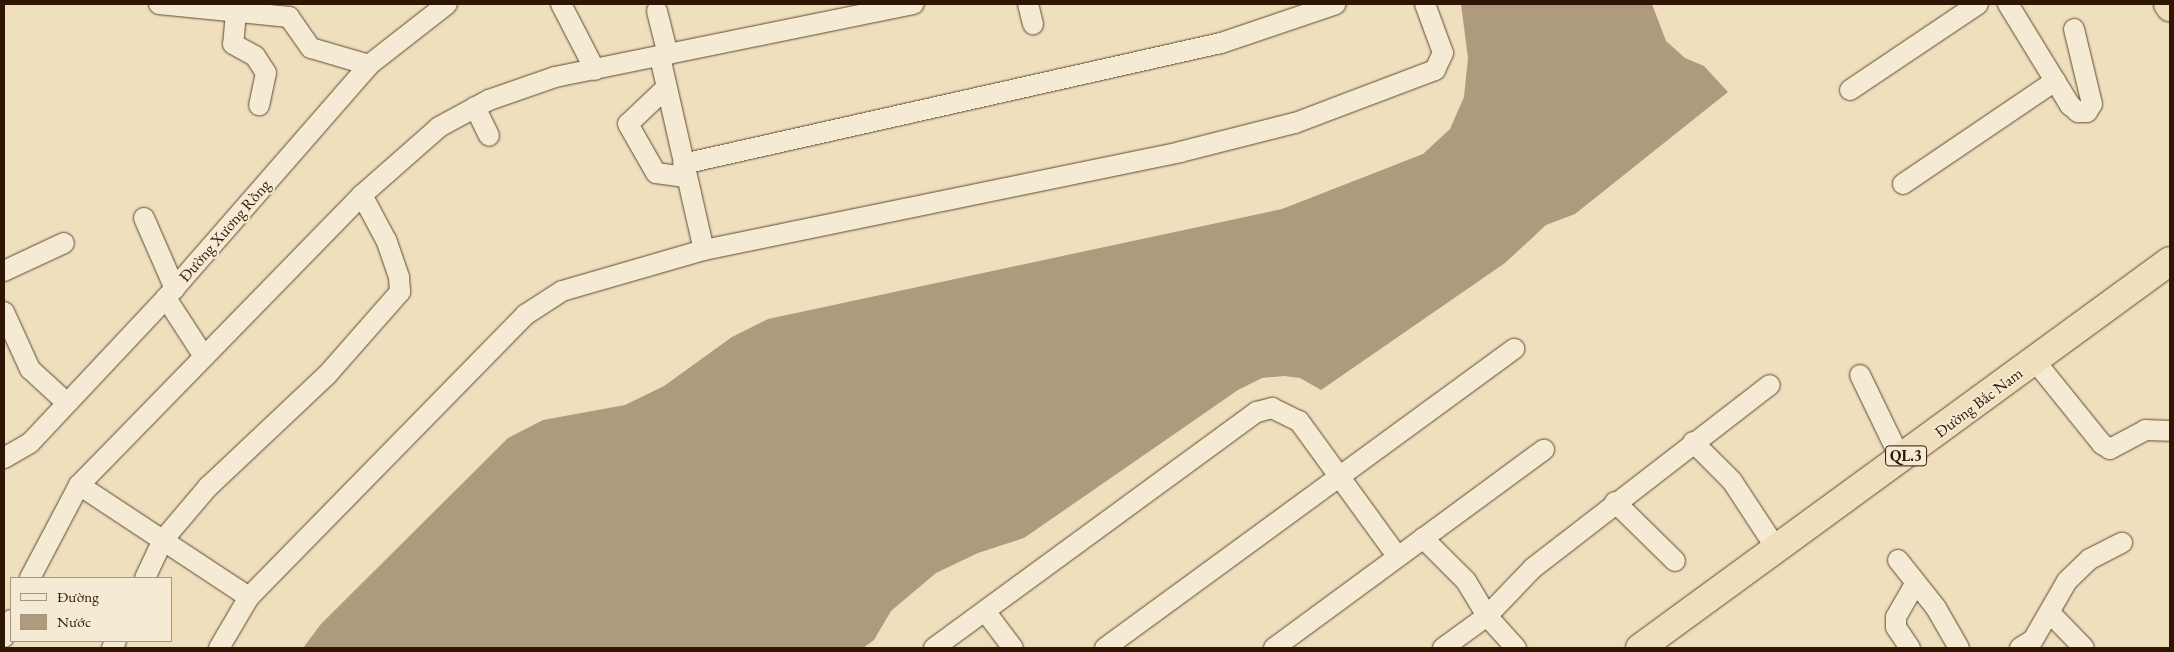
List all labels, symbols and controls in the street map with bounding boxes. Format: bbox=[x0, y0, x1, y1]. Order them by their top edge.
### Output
street label: Đường Xương Rồng bbox=[175, 176, 275, 286]
street label: Đường Bắc Nam bbox=[1931, 364, 2027, 442]
road number: QL.3 bbox=[1885, 444, 1927, 468]
legend bbox=[10, 577, 172, 642]
text: Đường bbox=[57, 587, 99, 606]
text: Nước bbox=[57, 612, 91, 631]

